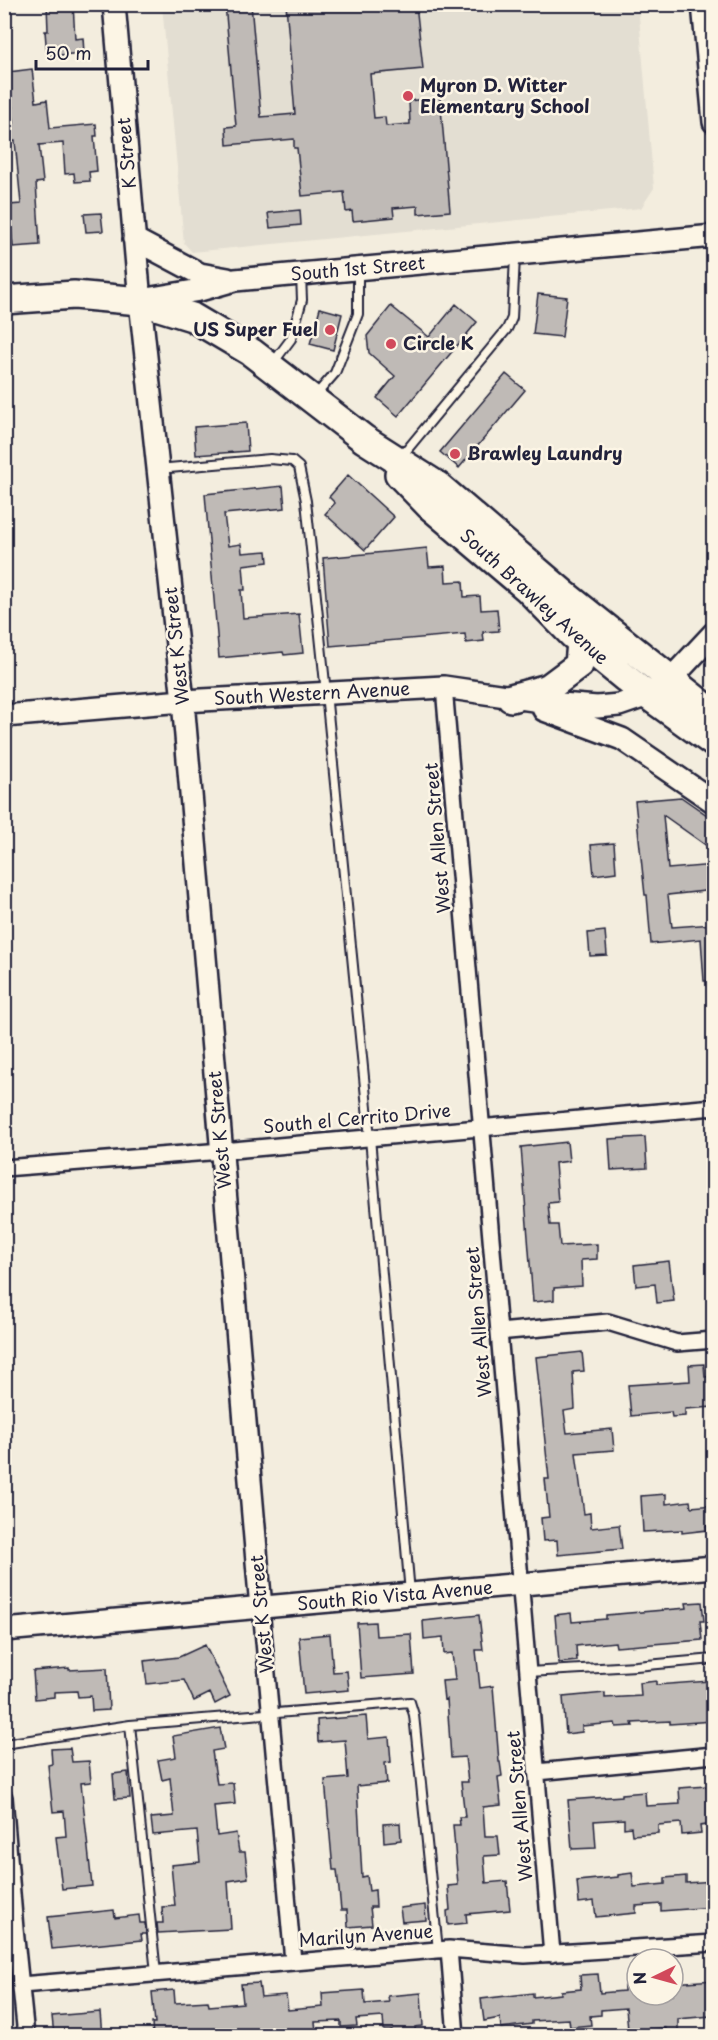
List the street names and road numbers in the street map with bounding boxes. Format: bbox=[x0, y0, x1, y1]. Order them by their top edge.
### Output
street label: K Street bbox=[109, 116, 142, 190]
street label: South 1st Street bbox=[290, 248, 426, 287]
street label: South Brawley Avenue bbox=[455, 522, 615, 670]
street label: West K Street bbox=[156, 586, 195, 706]
street label: South Western Avenue bbox=[213, 674, 411, 711]
street label: West Allen Street bbox=[416, 762, 457, 915]
street label: West K Street bbox=[200, 1070, 237, 1190]
street label: South el Cerrito Drive bbox=[262, 1096, 452, 1139]
street label: West Allen Street bbox=[457, 1246, 498, 1399]
street label: West K Street bbox=[242, 1554, 279, 1674]
street label: South Rio Vista Avenue bbox=[296, 1572, 494, 1617]
street label: West Allen Street bbox=[498, 1730, 539, 1883]
street label: Marilyn Avenue bbox=[298, 1916, 434, 1953]

